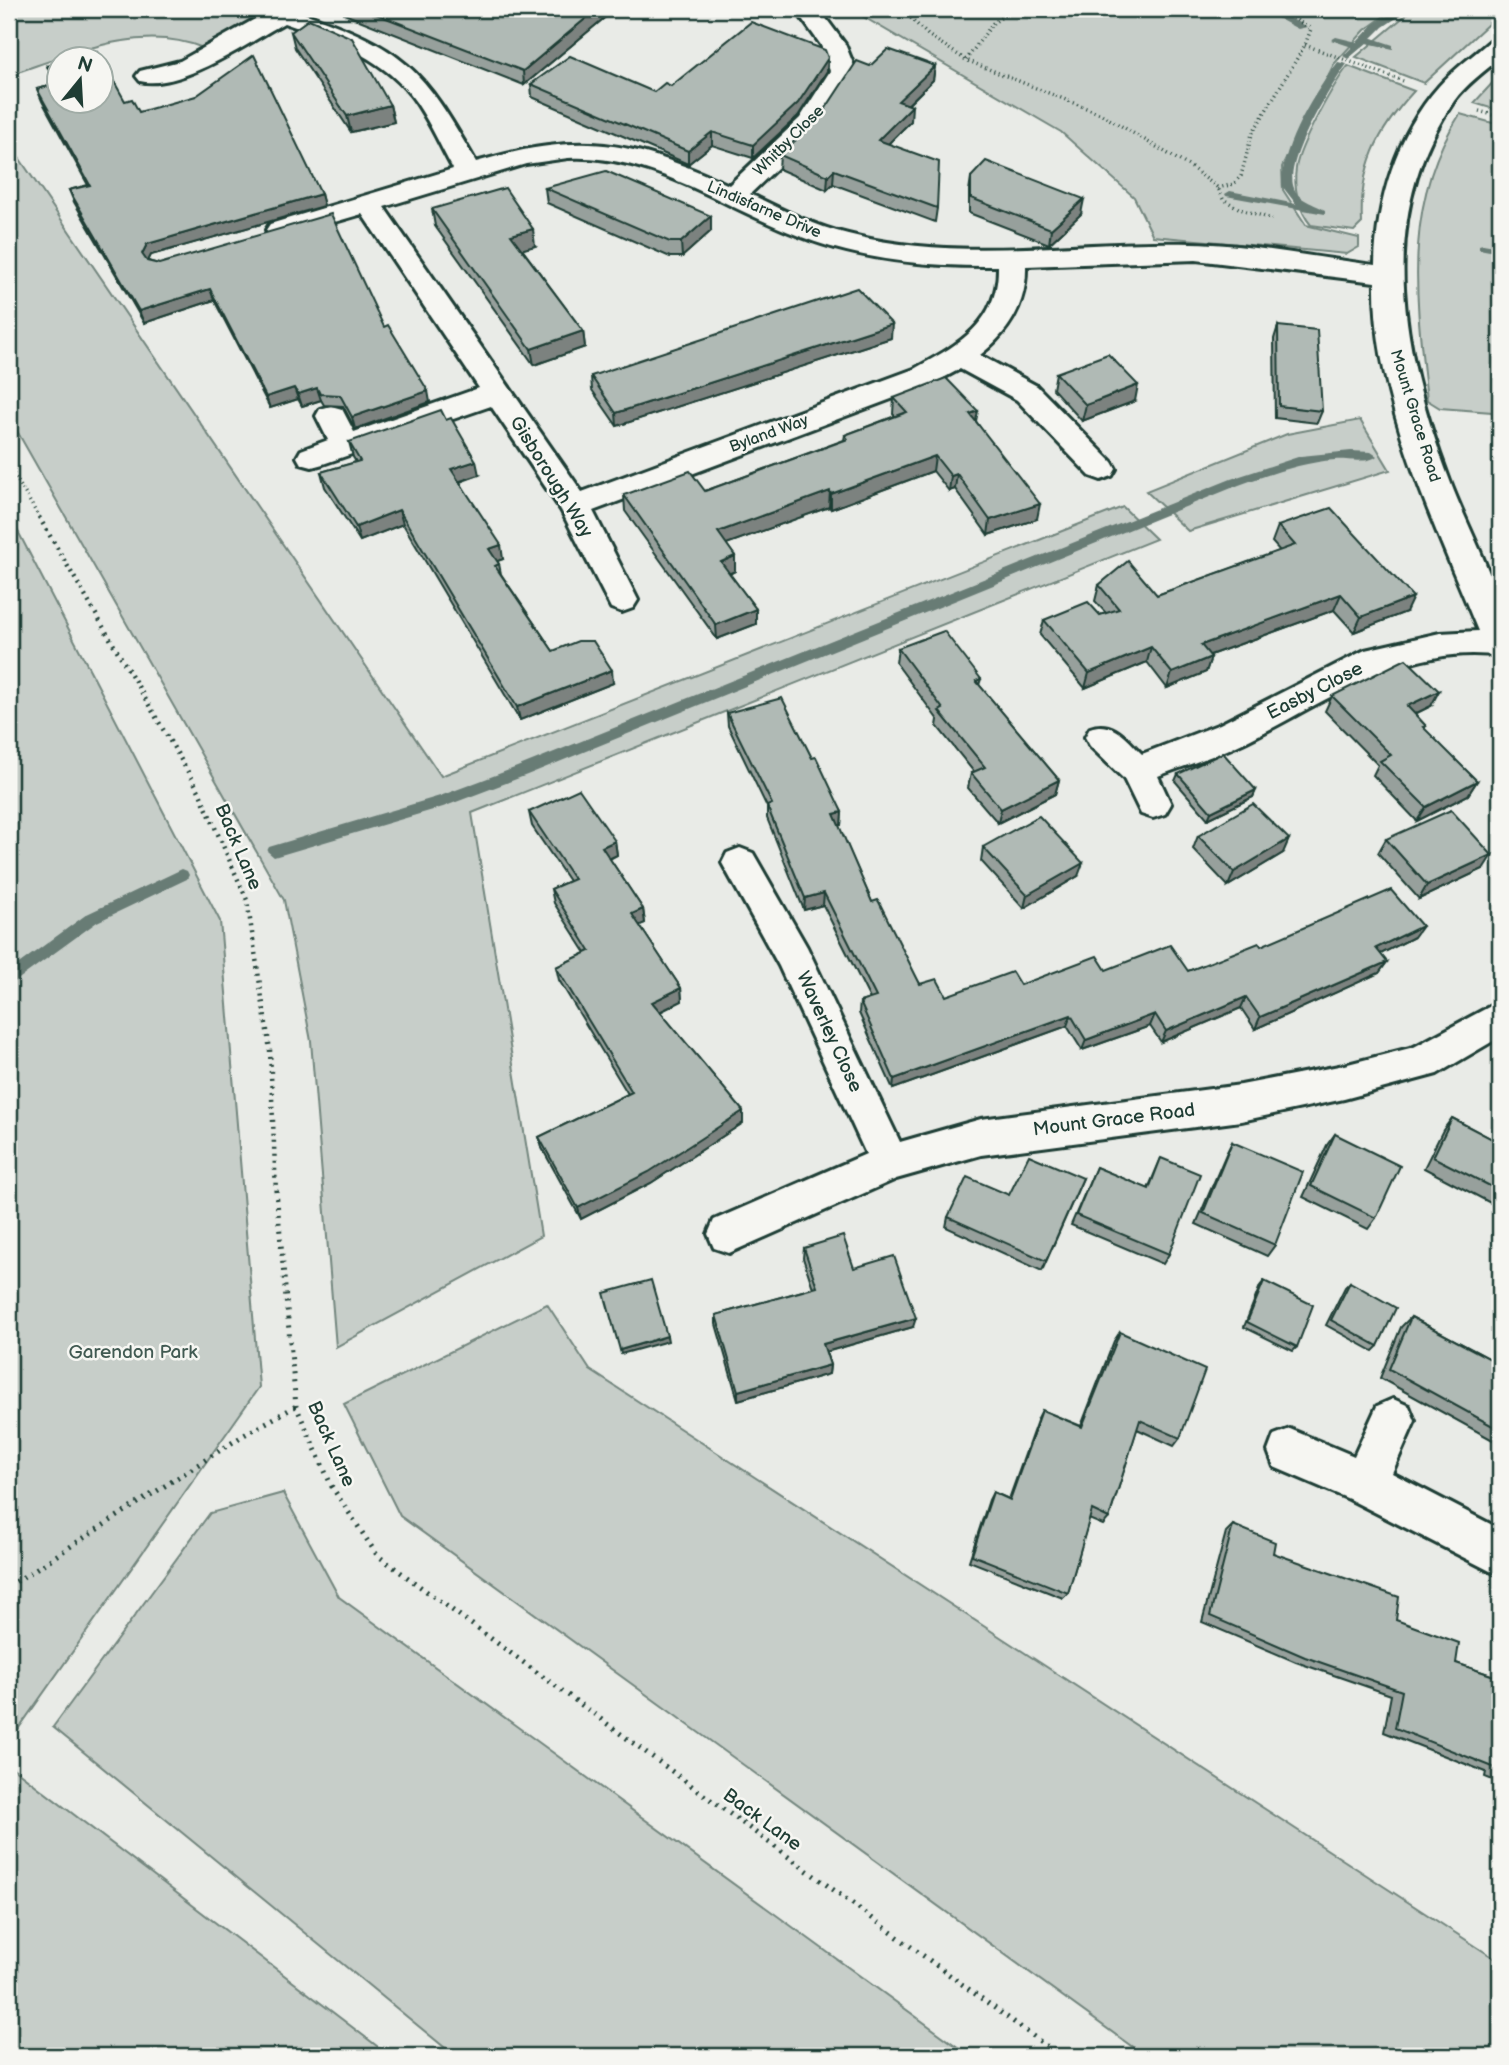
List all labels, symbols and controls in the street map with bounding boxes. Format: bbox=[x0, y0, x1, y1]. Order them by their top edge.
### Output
north arrow bbox=[46, 46, 116, 116]
text: N bbox=[74, 52, 95, 78]
street label: Whitby Close bbox=[750, 101, 829, 180]
street label: Lindisfarne Drive bbox=[704, 177, 825, 243]
street label: Mount Grace Road bbox=[1386, 348, 1444, 484]
street label: Byland Way bbox=[727, 411, 812, 457]
street label: Gisborough Way bbox=[505, 412, 598, 542]
street label: Easby Close bbox=[1263, 657, 1367, 725]
street label: Back Lane bbox=[210, 800, 266, 894]
street label: Waverley Close bbox=[791, 968, 867, 1096]
street label: Mount Grace Road bbox=[1032, 1099, 1196, 1141]
park label: Garendon Park bbox=[68, 1341, 198, 1364]
street label: Back Lane bbox=[302, 1398, 360, 1490]
street label: Back Lane bbox=[718, 1784, 806, 1856]

